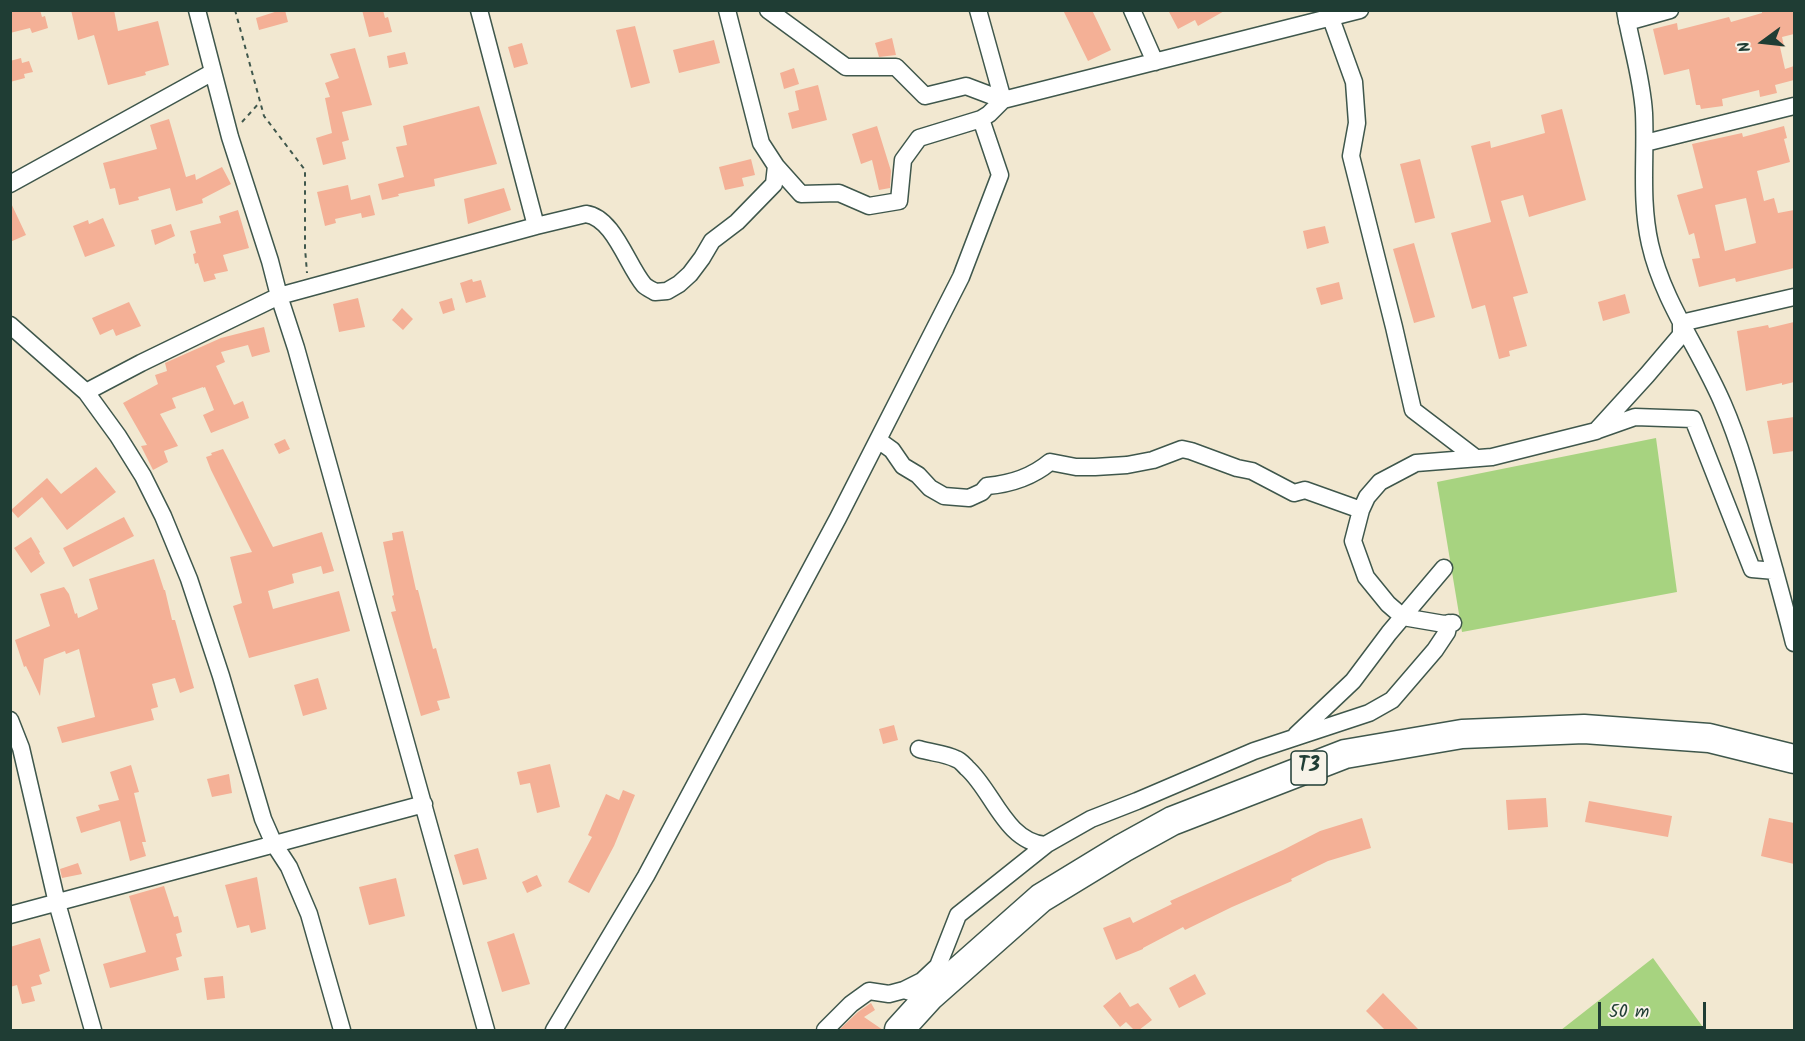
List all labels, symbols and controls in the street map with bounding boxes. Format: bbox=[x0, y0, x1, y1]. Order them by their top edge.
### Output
north arrow bbox=[1733, 12, 1793, 72]
text: N bbox=[1732, 39, 1759, 55]
road number: T3 bbox=[1291, 751, 1327, 785]
scale bar bbox=[1601, 990, 1709, 1028]
text: 50 m bbox=[1609, 998, 1649, 1027]

